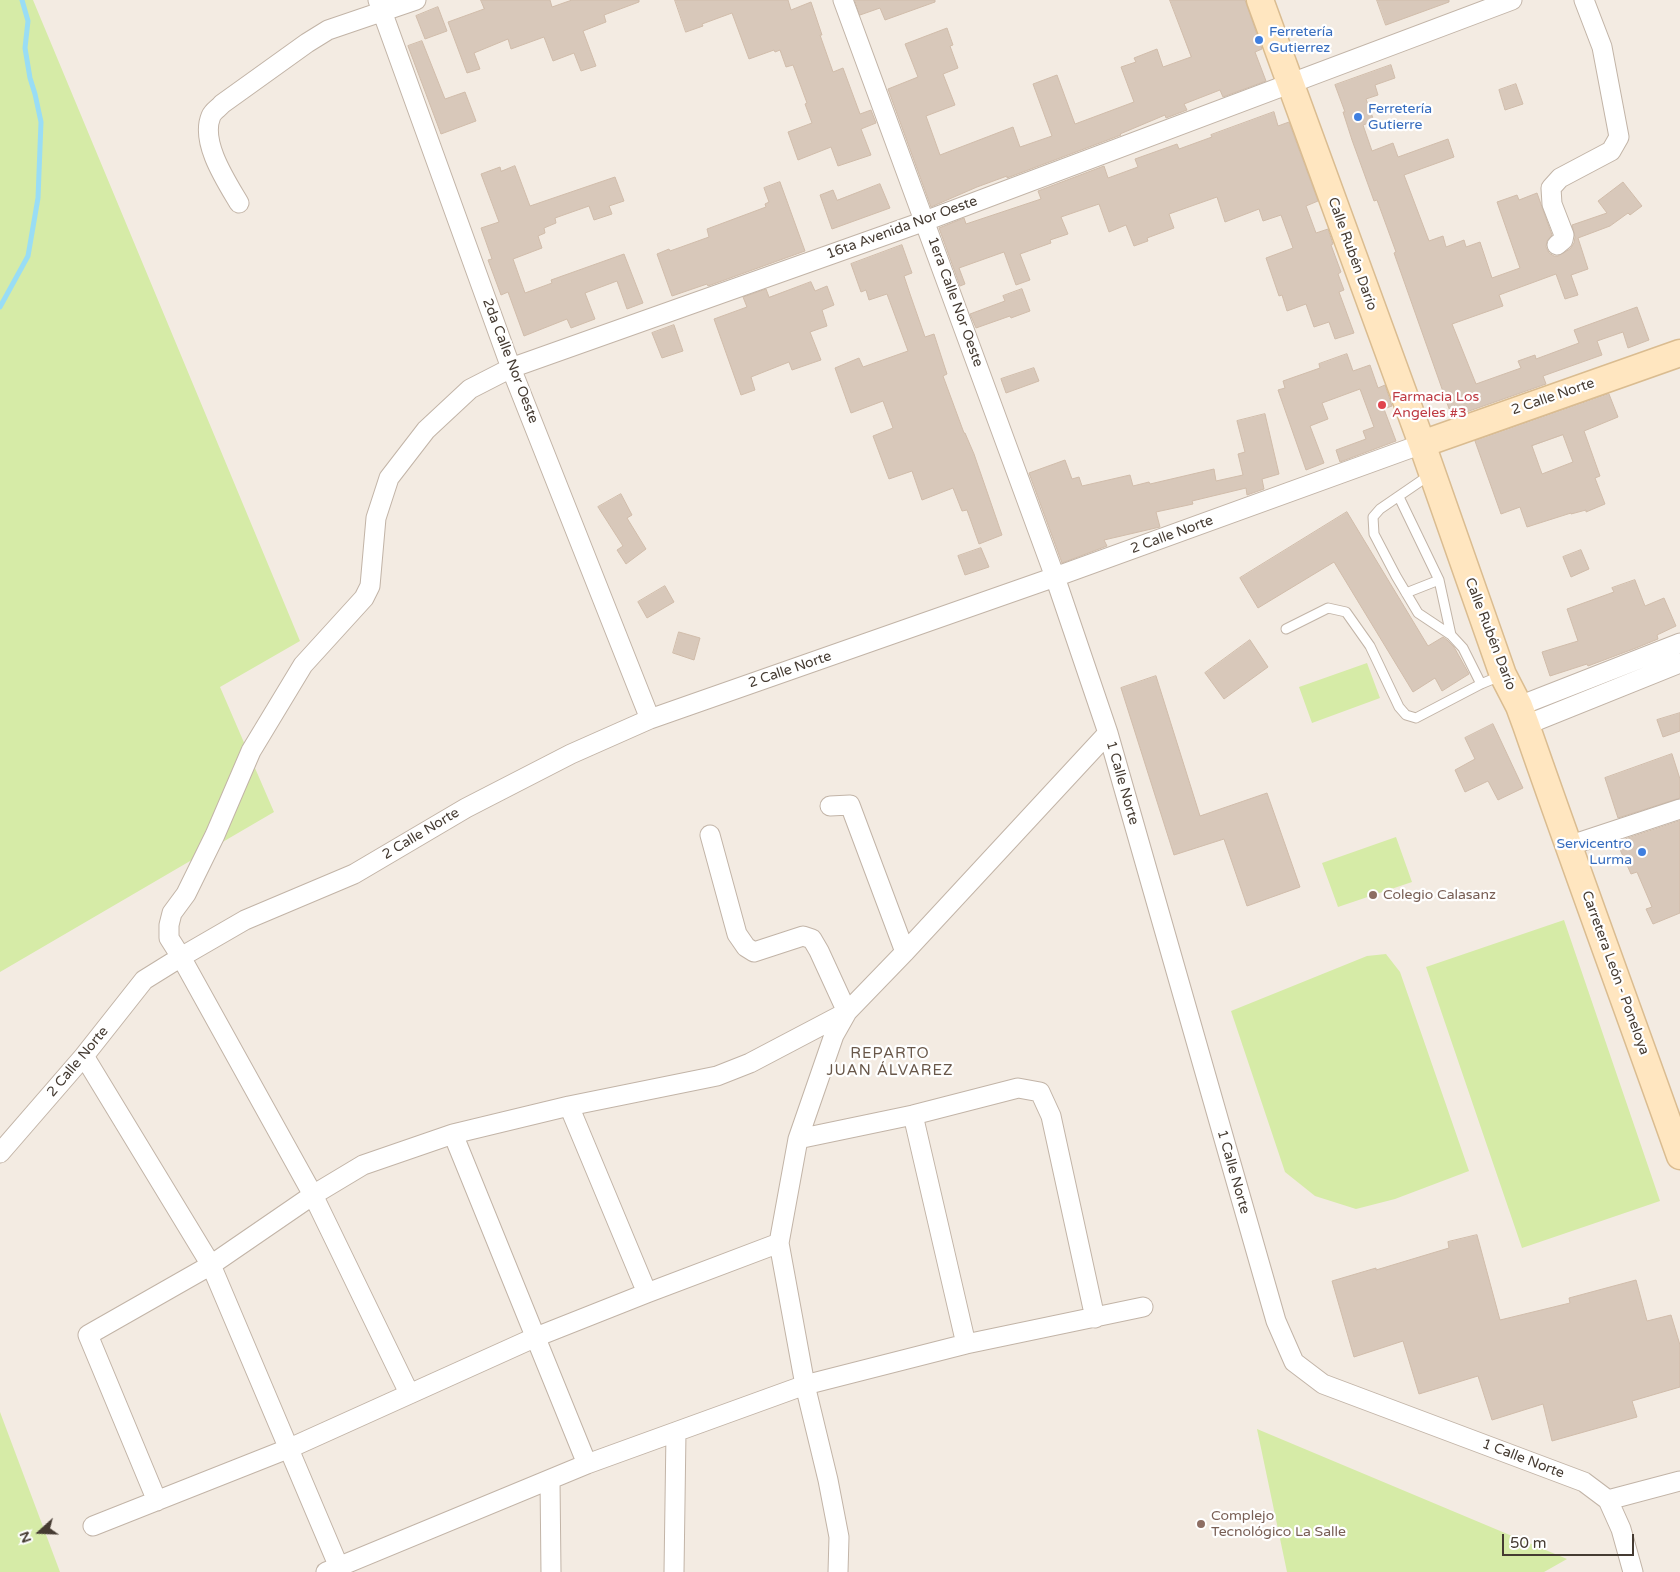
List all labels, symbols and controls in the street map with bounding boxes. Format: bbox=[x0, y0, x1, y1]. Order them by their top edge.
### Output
place label: Ferretería Gutierrez bbox=[1269, 24, 1333, 56]
marker: Ferretería Gutierrez bbox=[1253, 34, 1265, 46]
place label: Ferretería Gutierre bbox=[1368, 101, 1432, 134]
marker: Ferretería Gutierre bbox=[1352, 111, 1364, 123]
street label: 16ta Avenida Nor Oeste bbox=[824, 193, 980, 263]
street label: Calle Rubén Darío bbox=[1324, 195, 1380, 313]
street label: 1era Calle Nor Oeste bbox=[924, 235, 986, 369]
street label: 2da Calle Nor Oeste bbox=[478, 296, 542, 426]
street label: 2 Calle Norte bbox=[1509, 375, 1597, 419]
place label: Farmacia Los Angeles #3 bbox=[1392, 389, 1479, 422]
marker: Farmacia Los Angeles #3 bbox=[1376, 399, 1388, 411]
street label: 2 Calle Norte bbox=[1128, 512, 1216, 558]
street label: Calle Rubén Darío bbox=[1461, 575, 1519, 693]
street label: 2 Calle Norte bbox=[746, 648, 834, 692]
street label: 1 Calle Norte bbox=[1102, 739, 1142, 827]
street label: 2 Calle Norte bbox=[380, 804, 462, 864]
place label: Servicentro Lurma bbox=[1556, 836, 1632, 869]
marker: Servicentro Lurma bbox=[1636, 846, 1648, 858]
place label: Colegio Calasanz bbox=[1383, 887, 1496, 903]
marker: Colegio Calasanz bbox=[1367, 889, 1379, 901]
street label: Carretera León - Poneloya bbox=[1577, 889, 1653, 1057]
street label: 2 Calle Norte bbox=[44, 1023, 112, 1101]
district label: REPARTO JUAN ÁLVAREZ bbox=[825, 1045, 955, 1080]
street label: 1 Calle Norte bbox=[1213, 1128, 1253, 1216]
street label: 1 Calle Norte bbox=[1480, 1436, 1566, 1482]
north arrow bbox=[15, 1507, 65, 1557]
place label: Complejo Tecnológico La Salle bbox=[1211, 1508, 1346, 1540]
marker: Complejo Tecnológico La Salle bbox=[1195, 1518, 1207, 1530]
scale bar bbox=[1505, 1524, 1638, 1556]
text: N bbox=[16, 1529, 35, 1545]
text: 50 m bbox=[1510, 1534, 1547, 1552]

